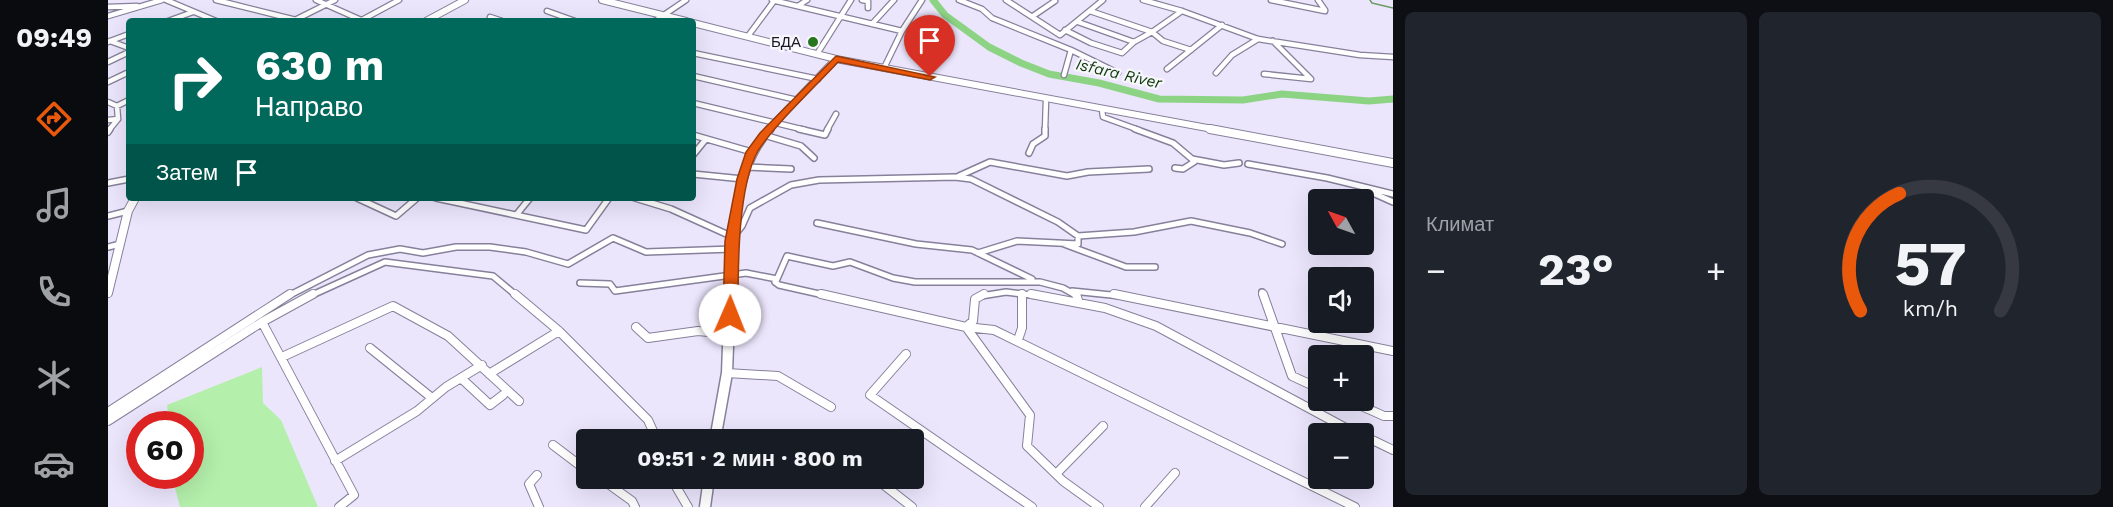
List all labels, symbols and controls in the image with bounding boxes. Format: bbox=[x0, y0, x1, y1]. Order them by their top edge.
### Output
pin bbox=[904, 15, 955, 77]
text: 09:49 bbox=[16, 22, 92, 54]
icon: arrive bbox=[913, 24, 946, 57]
place label: БДА bbox=[771, 33, 801, 51]
marker: БДА bbox=[806, 35, 820, 49]
text: 630 m bbox=[255, 41, 384, 90]
icon: right bbox=[156, 42, 234, 120]
water label: Isfara River bbox=[1074, 54, 1165, 93]
text: Направо bbox=[255, 91, 363, 123]
icon: directions bbox=[33, 98, 75, 140]
icon: arrive bbox=[230, 156, 263, 189]
text: Затем bbox=[156, 160, 218, 185]
icon: music bbox=[33, 184, 75, 226]
north arrow bbox=[1308, 189, 1374, 255]
map controls bbox=[1308, 189, 1374, 489]
text: Климат bbox=[1426, 212, 1494, 236]
text: 57 bbox=[1894, 227, 1966, 300]
text: 23° bbox=[1538, 243, 1614, 296]
text: − bbox=[1426, 251, 1446, 290]
text: + bbox=[1706, 251, 1726, 290]
button: sound bbox=[1308, 267, 1374, 333]
icon: phone bbox=[33, 271, 75, 313]
position arrow bbox=[698, 283, 762, 347]
text: km/h bbox=[1902, 296, 1958, 321]
button: + bbox=[1308, 345, 1374, 411]
icon: climate bbox=[33, 357, 75, 399]
speed limit sign: 60 bbox=[126, 411, 204, 489]
button: − bbox=[1308, 423, 1374, 489]
icon: car bbox=[33, 443, 75, 485]
text: 09:51 · 2 мин · 800 m bbox=[637, 446, 863, 471]

